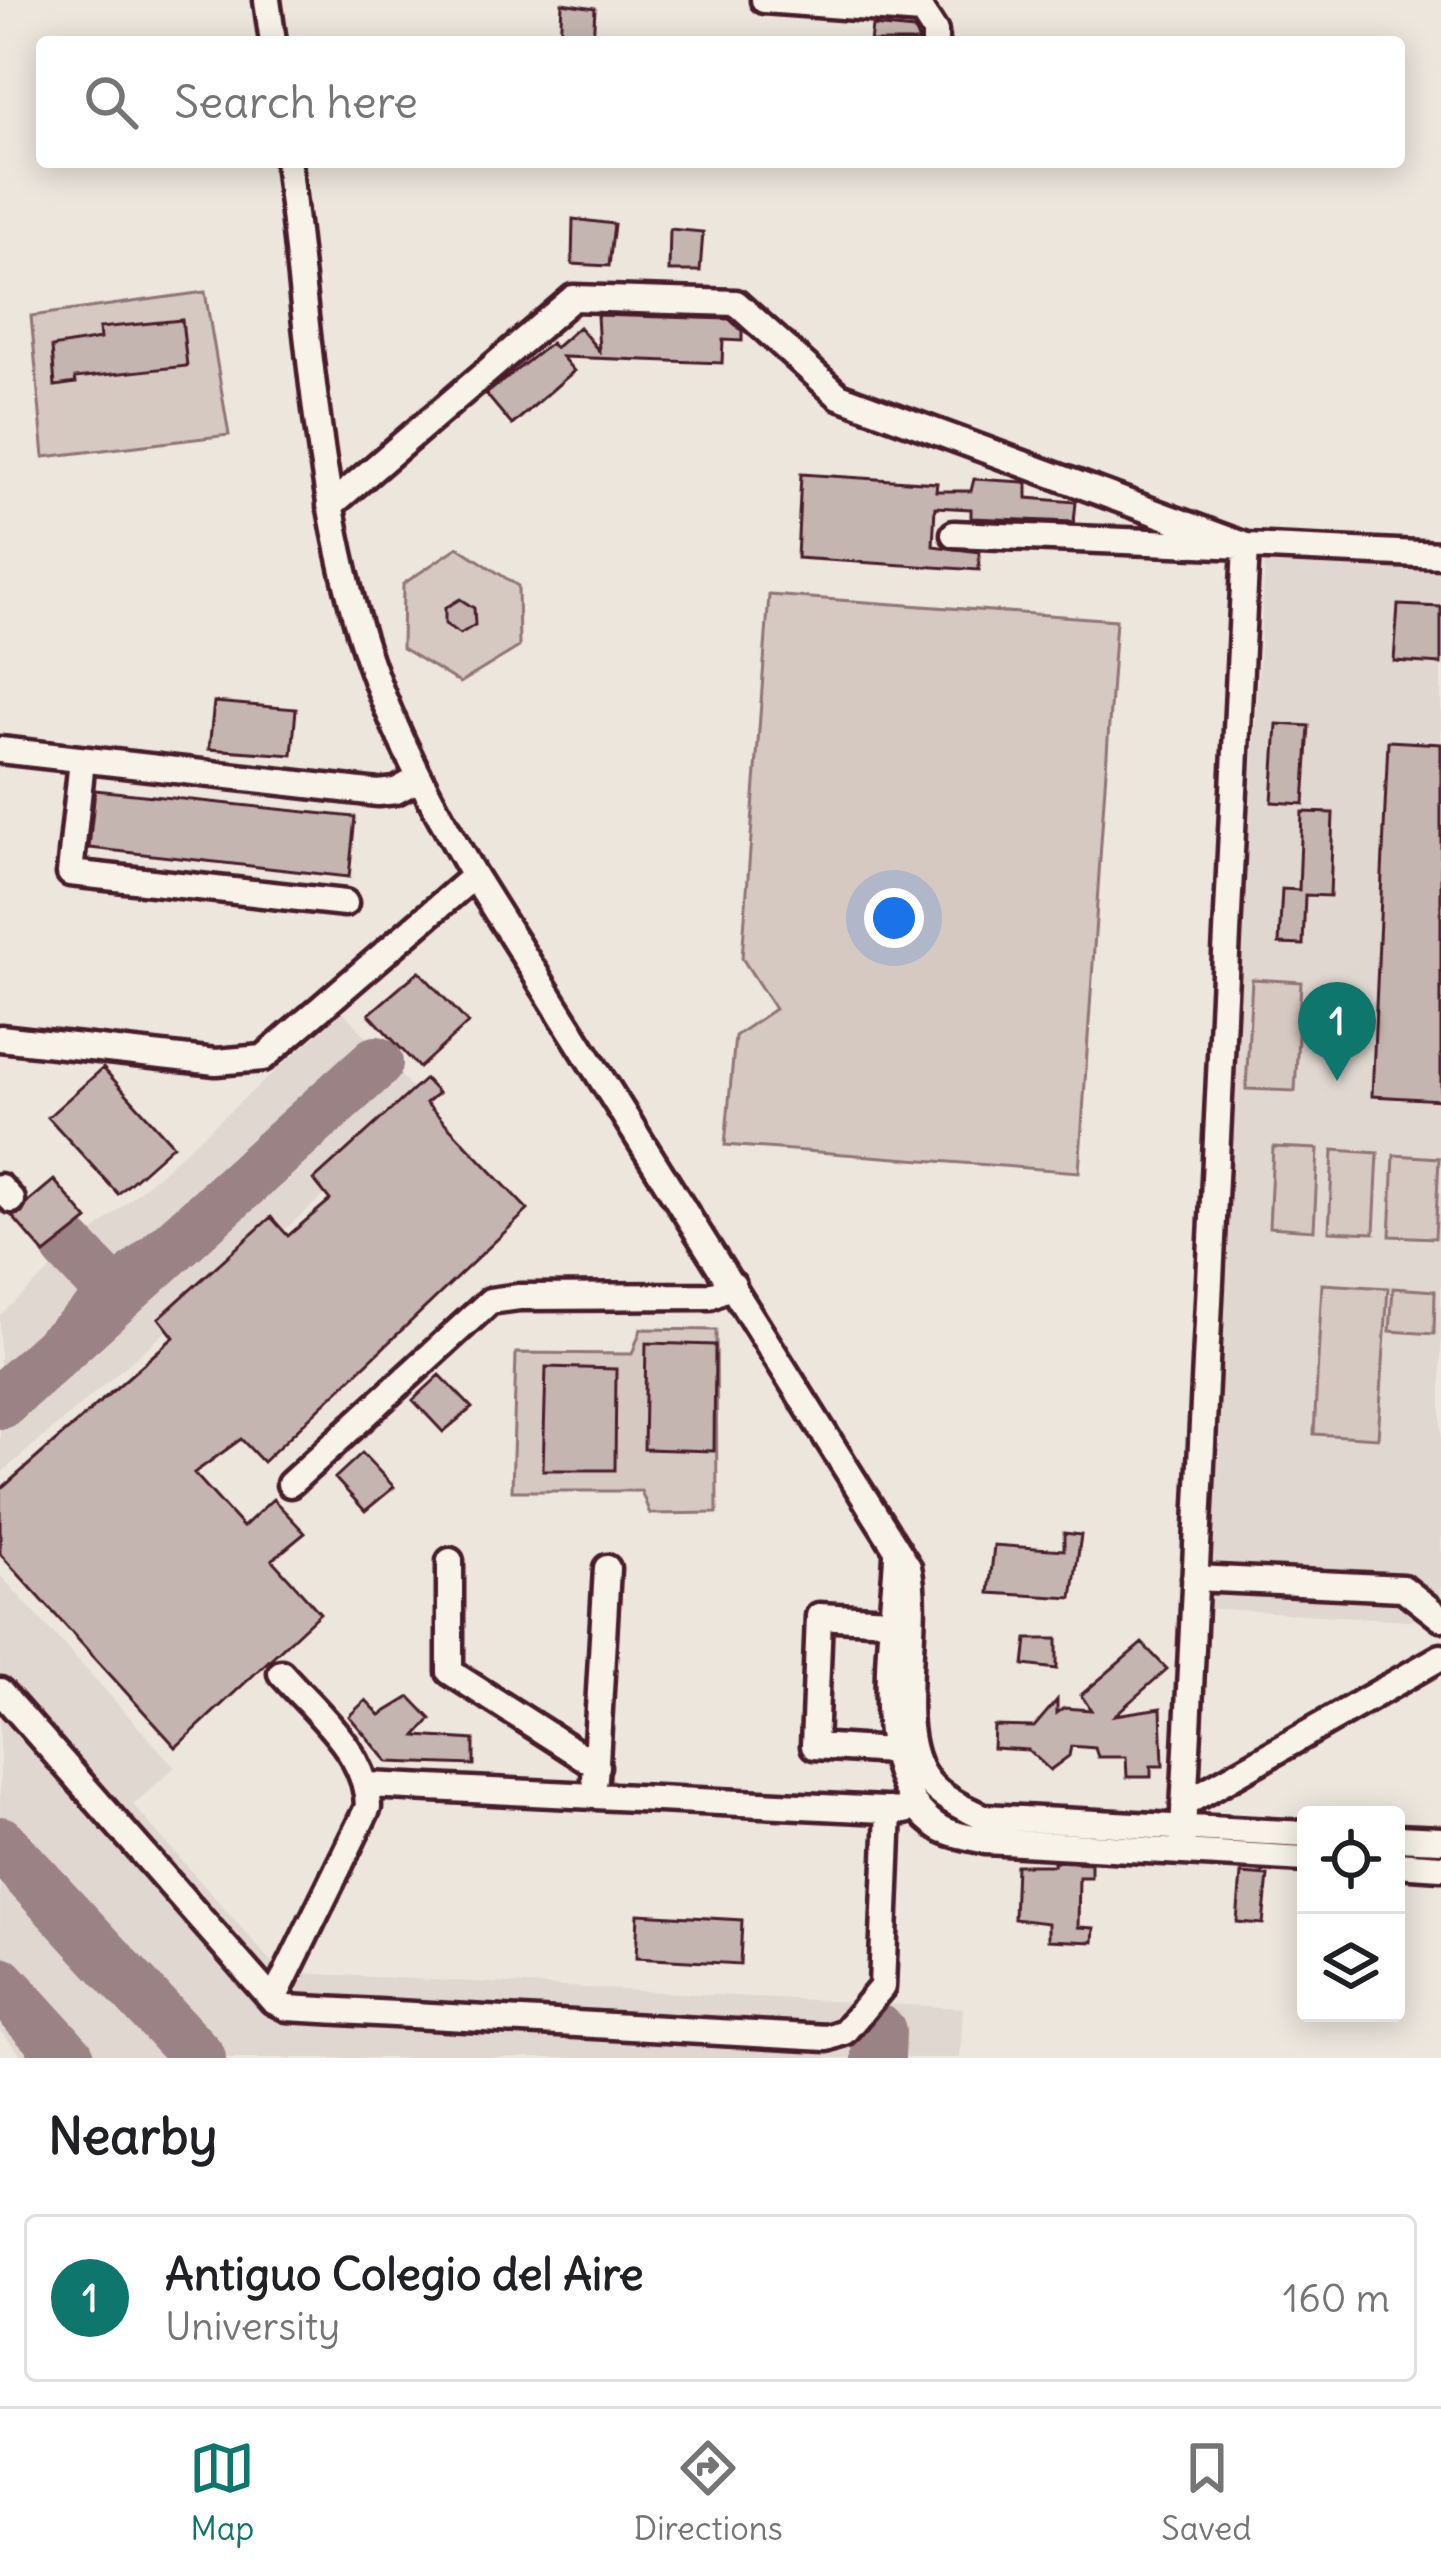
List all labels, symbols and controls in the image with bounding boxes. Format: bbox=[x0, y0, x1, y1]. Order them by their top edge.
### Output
search box bbox=[36, 36, 1405, 168]
icon: search bbox=[78, 69, 144, 135]
text: Search here bbox=[174, 74, 418, 130]
your location bbox=[864, 888, 924, 948]
pin: 1 bbox=[1298, 982, 1376, 1081]
map controls bbox=[1297, 1806, 1405, 2022]
button: locate bbox=[1297, 1806, 1405, 1914]
button: layers bbox=[1297, 1914, 1405, 2022]
text: Nearby bbox=[48, 2104, 217, 2168]
text: Antiguo Colegio del Aire bbox=[165, 2246, 643, 2302]
text: 1 bbox=[82, 2274, 98, 2323]
text: 160 m bbox=[1283, 2274, 1390, 2323]
text: University bbox=[165, 2302, 340, 2351]
tab: Map bbox=[189, 2435, 255, 2549]
tab: Directions bbox=[634, 2435, 783, 2549]
tab: Saved bbox=[1161, 2435, 1252, 2549]

